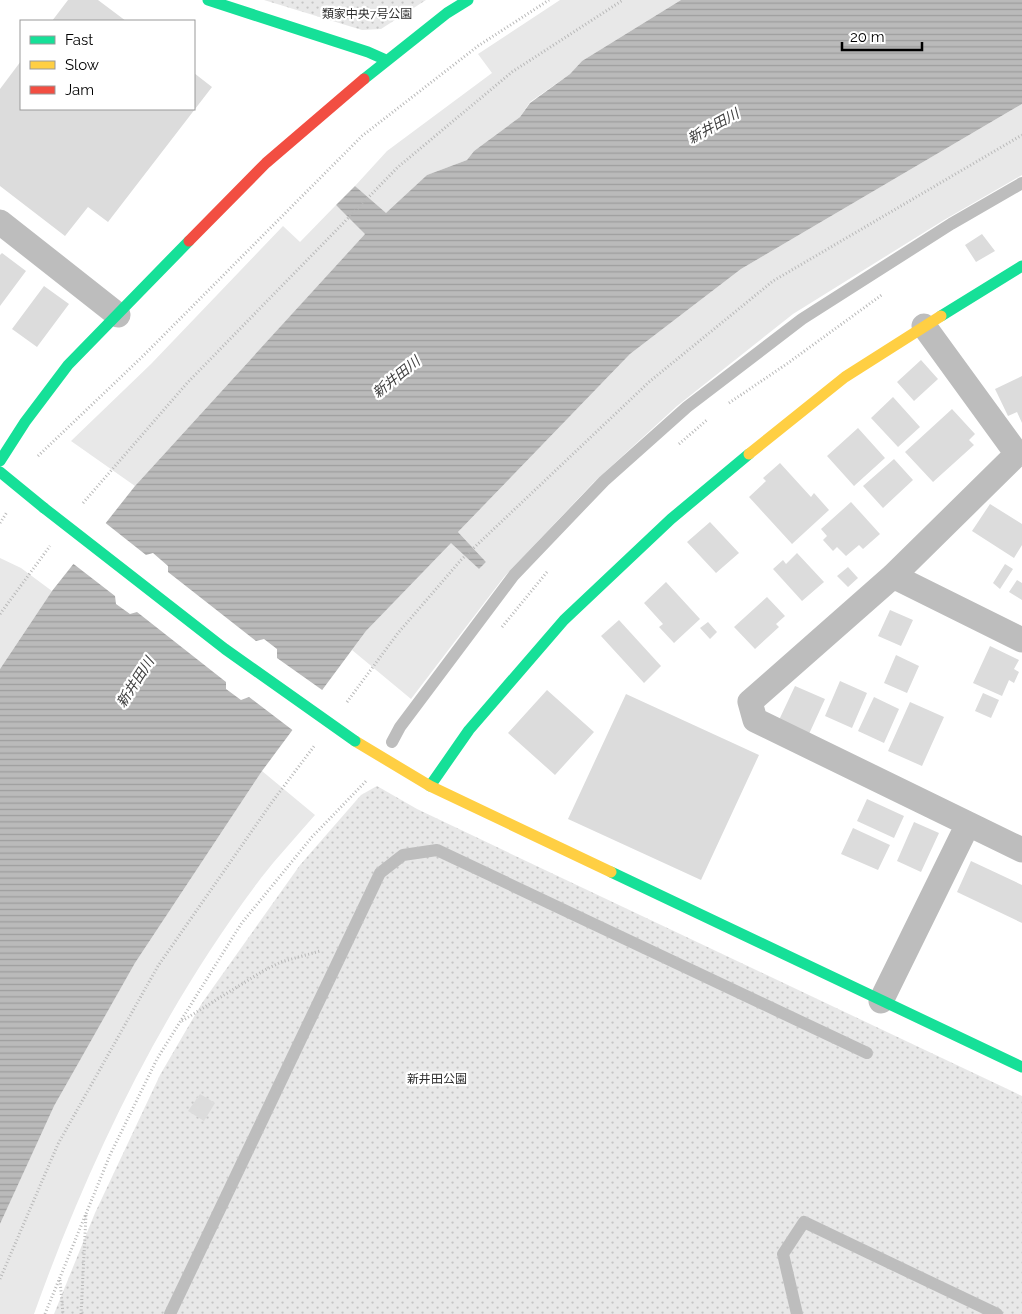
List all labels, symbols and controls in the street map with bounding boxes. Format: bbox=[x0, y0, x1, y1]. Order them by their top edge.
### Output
park label: 類家中央7号公園 bbox=[322, 7, 412, 21]
legend bbox=[20, 20, 195, 110]
scale bar bbox=[842, 20, 922, 52]
text: 20 m bbox=[850, 28, 885, 46]
text: Fast bbox=[65, 31, 93, 49]
text: Slow bbox=[65, 56, 99, 74]
text: Jam bbox=[65, 81, 94, 99]
water label: 新井田川 bbox=[685, 104, 743, 147]
water label: 新井田川 bbox=[369, 352, 424, 401]
water label: 新井田川 bbox=[113, 652, 158, 710]
park label: 新井田公園 bbox=[407, 1072, 467, 1086]

